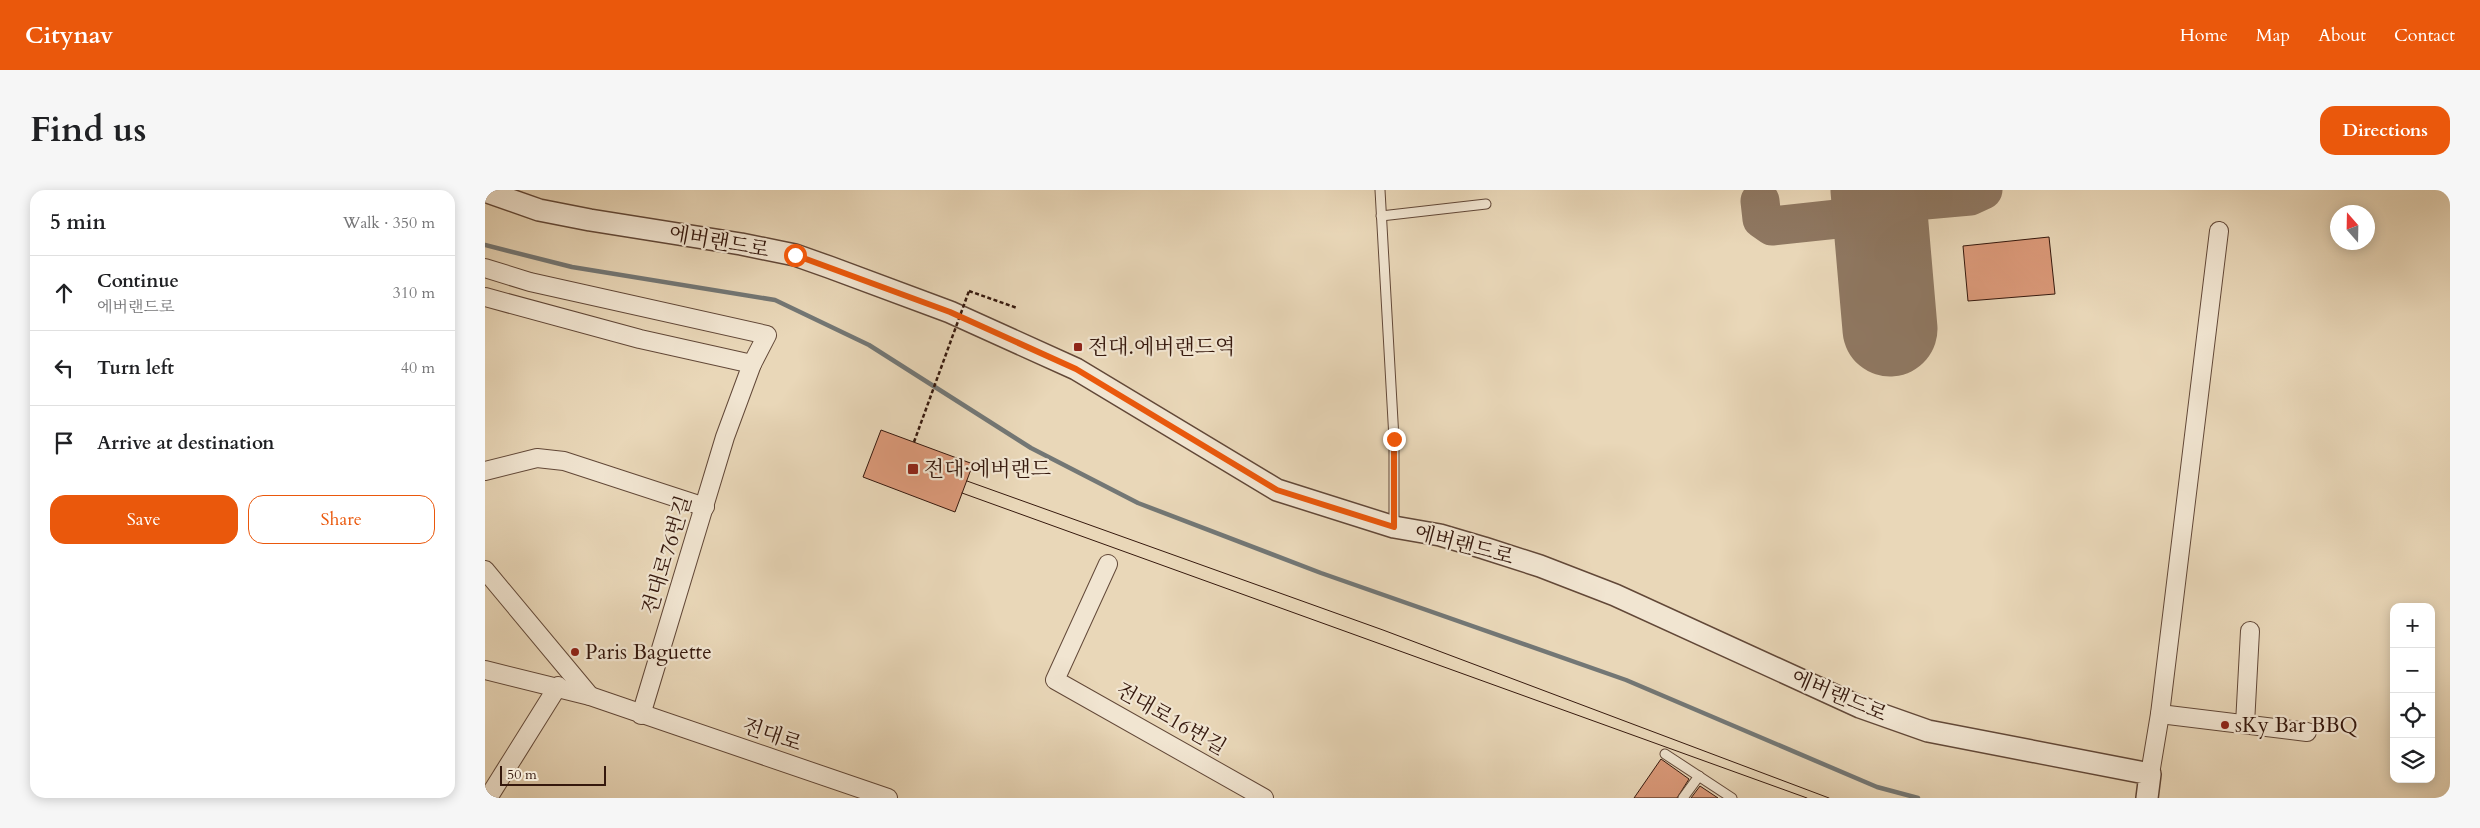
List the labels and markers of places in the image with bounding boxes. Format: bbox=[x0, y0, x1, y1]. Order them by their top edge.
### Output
place label: 전대.에버랜드역 bbox=[1088, 333, 1235, 362]
marker: 전대.에버랜드역 bbox=[1072, 341, 1084, 353]
place label: 전대·에버랜드 bbox=[924, 455, 1051, 484]
marker: 전대·에버랜드 bbox=[906, 462, 920, 476]
place label: Paris Baguette bbox=[585, 638, 712, 667]
marker: Paris Baguette bbox=[569, 646, 581, 658]
place label: sKy Bar BBQ bbox=[2235, 711, 2358, 740]
marker: sKy Bar BBQ bbox=[2219, 719, 2231, 731]

